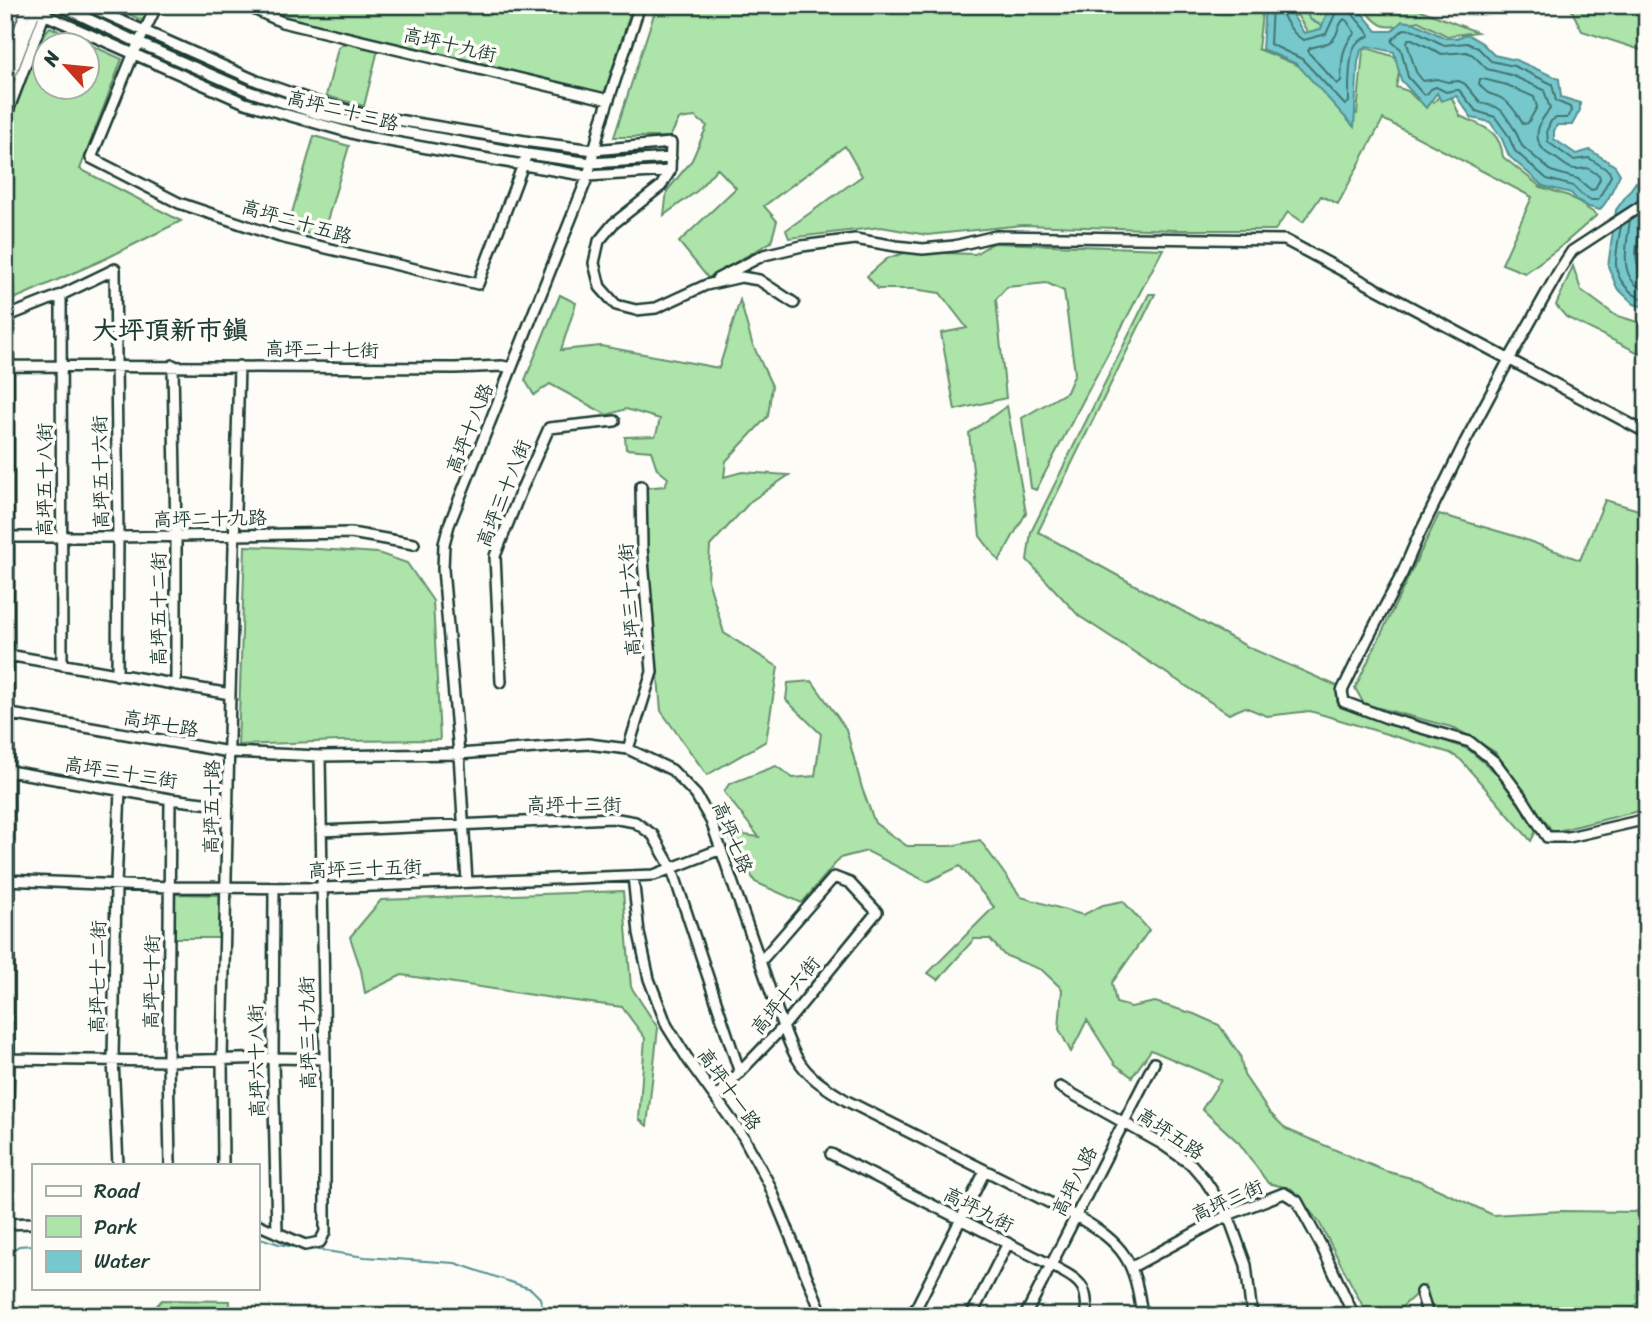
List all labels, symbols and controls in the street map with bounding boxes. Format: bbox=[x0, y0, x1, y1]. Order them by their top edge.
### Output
street label: 高坪十九街 bbox=[400, 18, 500, 71]
north arrow bbox=[32, 32, 102, 102]
text: N bbox=[33, 44, 69, 73]
street label: 高坪二十三路 bbox=[284, 81, 402, 140]
street label: 高坪二十五路 bbox=[238, 190, 356, 253]
district label: 大坪頂新市鎮 bbox=[92, 307, 248, 353]
street label: 高坪二十七街 bbox=[265, 332, 379, 367]
street label: 高坪十八路 bbox=[436, 378, 503, 478]
street label: 高坪五十六街 bbox=[83, 415, 118, 529]
street label: 高坪五十八街 bbox=[28, 423, 61, 537]
street label: 高坪三十八街 bbox=[467, 434, 540, 552]
street label: 高坪二十九路 bbox=[153, 501, 267, 536]
street label: 高坪三十六街 bbox=[609, 542, 650, 658]
street label: 高坪五十二街 bbox=[142, 552, 175, 666]
street label: 高坪七路 bbox=[121, 701, 201, 746]
street label: 高坪三十三街 bbox=[62, 747, 180, 798]
street label: 高坪五十路 bbox=[194, 759, 229, 855]
street label: 高坪十三街 bbox=[526, 788, 622, 821]
street label: 高坪七路 bbox=[703, 796, 762, 879]
street label: 高坪三十五街 bbox=[307, 850, 423, 887]
street label: 高坪七十二街 bbox=[80, 920, 115, 1034]
street label: 高坪七十街 bbox=[134, 934, 169, 1030]
street label: 高坪十六街 bbox=[742, 948, 829, 1042]
street label: 高坪三十九街 bbox=[290, 976, 325, 1090]
street label: 高坪六十八街 bbox=[239, 1004, 274, 1118]
street label: 高坪十一路 bbox=[689, 1041, 770, 1138]
street label: 高坪五路 bbox=[1130, 1098, 1211, 1168]
street label: 高坪八路 bbox=[1042, 1140, 1106, 1223]
legend bbox=[32, 1164, 259, 1290]
street label: 高坪三街 bbox=[1186, 1170, 1269, 1231]
text: Road bbox=[94, 1172, 141, 1210]
street label: 高坪九街 bbox=[937, 1177, 1020, 1241]
text: Park bbox=[94, 1208, 137, 1246]
text: Water bbox=[94, 1242, 151, 1280]

